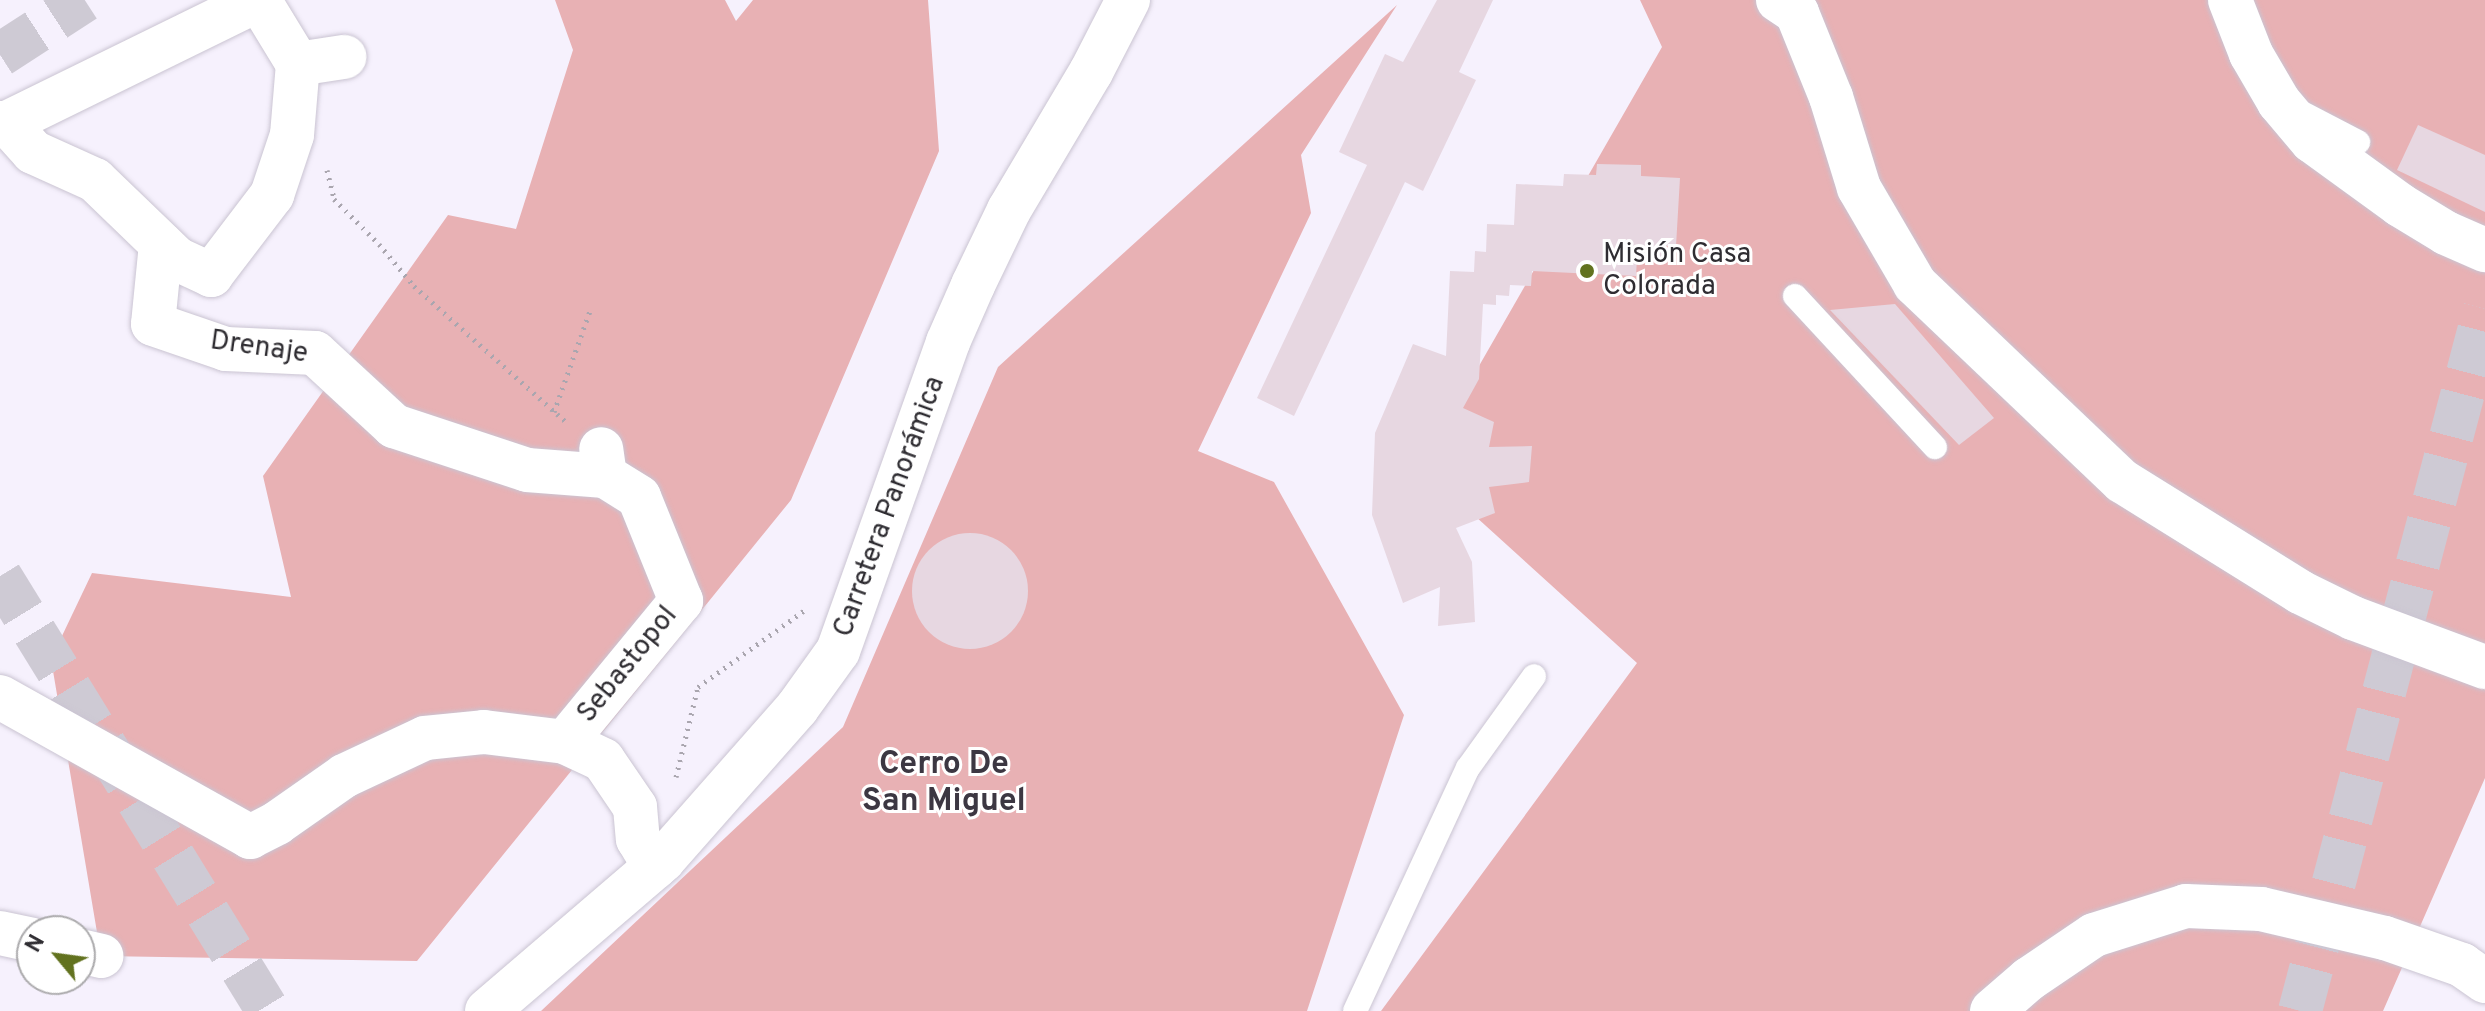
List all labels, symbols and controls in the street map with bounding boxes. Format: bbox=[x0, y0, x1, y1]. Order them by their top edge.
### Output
place label: Misión Casa Colorada bbox=[1603, 238, 1751, 304]
marker: Misión Casa Colorada bbox=[1578, 262, 1596, 280]
street label: Drenaje bbox=[208, 325, 310, 371]
street label: Carretera Panorámica bbox=[827, 372, 953, 642]
street label: Sebastopol bbox=[571, 600, 685, 730]
district label: Cerro De San Miguel bbox=[862, 747, 1026, 822]
north arrow bbox=[16, 915, 96, 995]
text: N bbox=[21, 931, 52, 958]

